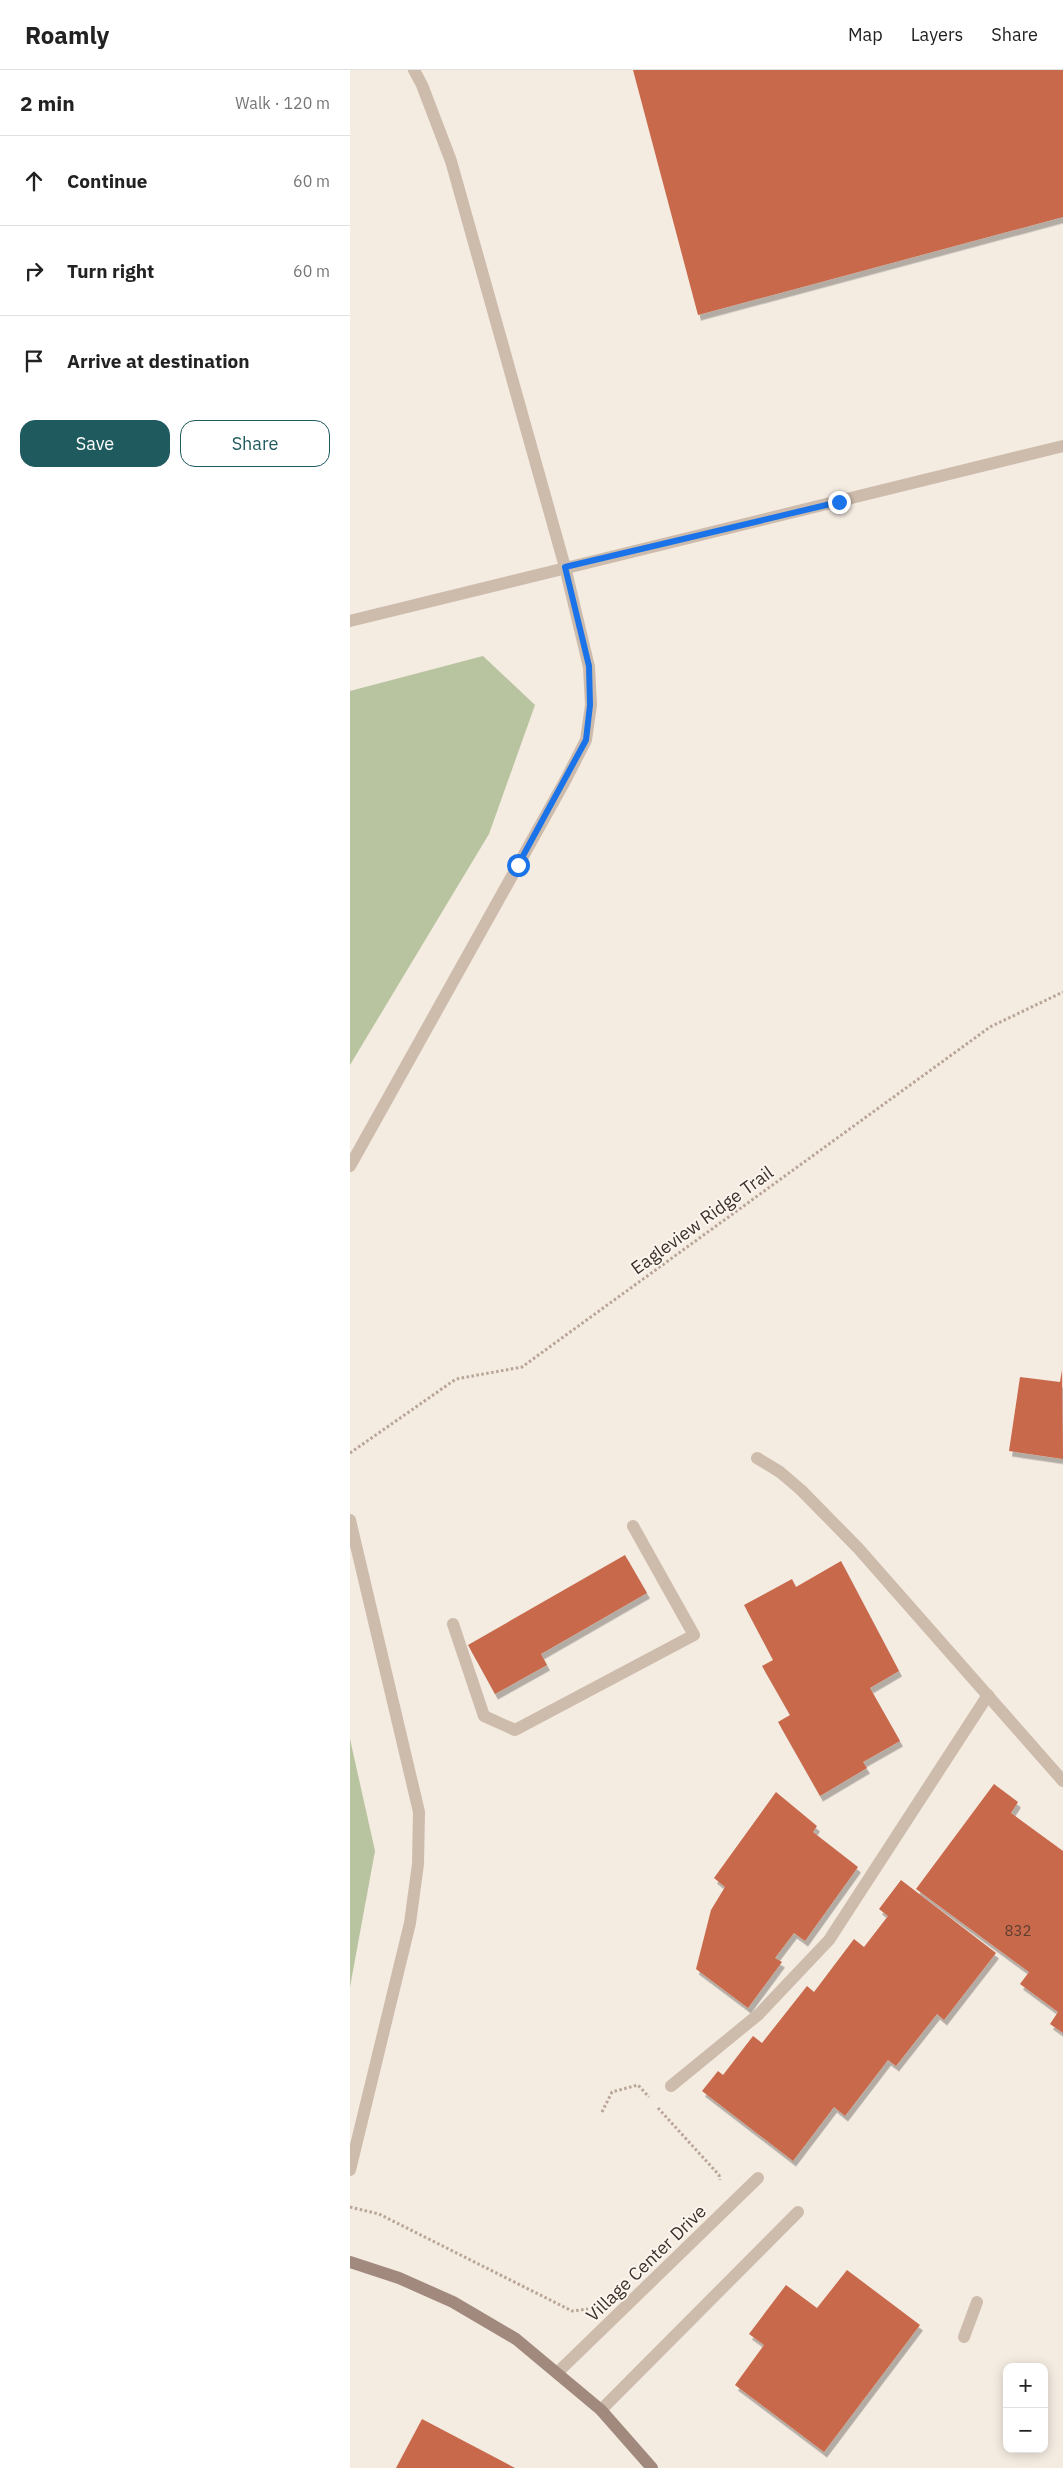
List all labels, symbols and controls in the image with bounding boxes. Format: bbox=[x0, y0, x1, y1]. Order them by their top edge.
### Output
text: Roamly bbox=[25, 19, 109, 51]
text: Map bbox=[848, 23, 883, 46]
text: Layers bbox=[911, 23, 963, 46]
text: Share bbox=[991, 23, 1038, 46]
text: 2 min bbox=[20, 89, 75, 117]
text: Walk · 120 m bbox=[235, 93, 330, 113]
icon: ahead bbox=[20, 167, 48, 195]
text: Continue bbox=[67, 169, 147, 193]
text: 60 m bbox=[293, 171, 330, 191]
icon: right bbox=[20, 257, 48, 285]
text: Turn right bbox=[67, 259, 154, 283]
text: 60 m bbox=[293, 261, 330, 281]
icon: arrive bbox=[20, 347, 48, 375]
text: Arrive at destination bbox=[67, 349, 250, 373]
button: Save bbox=[20, 420, 170, 467]
button: Share bbox=[180, 420, 330, 467]
route end bbox=[828, 491, 851, 514]
route start bbox=[507, 854, 530, 877]
street label: Eagleview Ridge Trail bbox=[626, 1161, 778, 1279]
house number: 832 bbox=[1004, 1921, 1032, 1940]
street label: Village Center Drive bbox=[581, 2200, 711, 2326]
map controls bbox=[1003, 2363, 1048, 2453]
button: + bbox=[1003, 2363, 1048, 2408]
button: − bbox=[1003, 2408, 1048, 2453]

